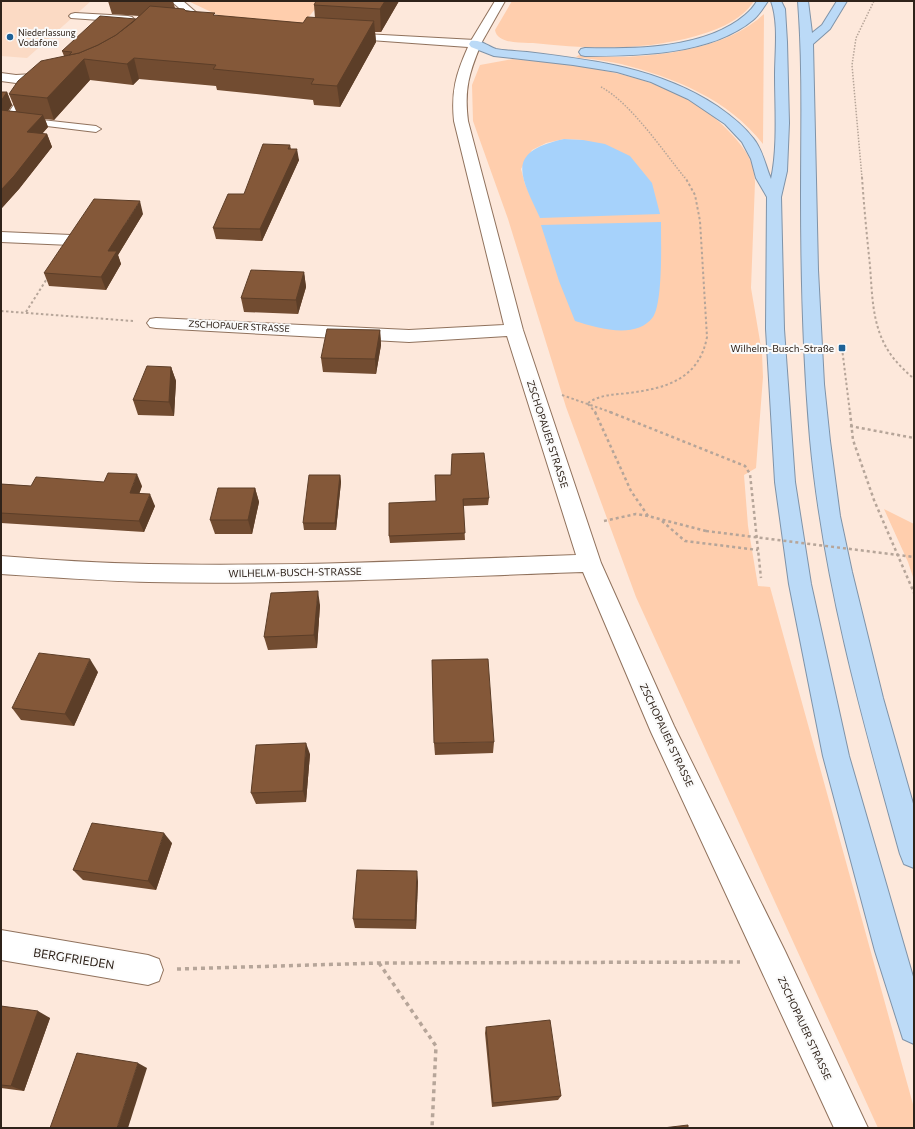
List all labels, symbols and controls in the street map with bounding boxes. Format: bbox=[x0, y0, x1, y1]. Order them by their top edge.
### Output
place label: Niederlassung Vodafone bbox=[18, 27, 76, 48]
marker: Niederlassung Vodafone bbox=[5, 32, 15, 42]
street label: ZSCHOPAUER STRASSE bbox=[188, 318, 290, 334]
place label: Wilhelm-Busch-Straße bbox=[730, 342, 834, 354]
marker: Wilhelm-Busch-Straße bbox=[837, 343, 847, 353]
street label: ZSCHOPAUER STRASSE bbox=[525, 379, 571, 490]
street label: WILHELM-BUSCH-STRASSE bbox=[228, 565, 362, 579]
street label: ZSCHOPAUER STRASSE bbox=[638, 681, 696, 789]
street label: BERGFRIEDEN bbox=[32, 945, 116, 971]
street label: ZSCHOPAUER STRASSE bbox=[776, 974, 834, 1082]

